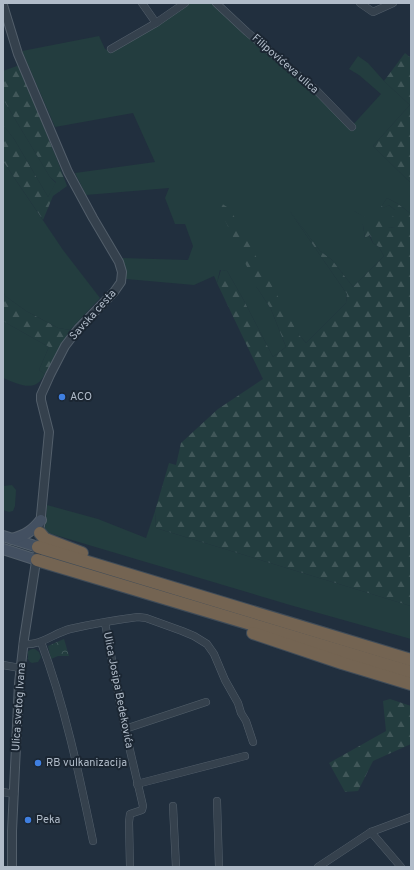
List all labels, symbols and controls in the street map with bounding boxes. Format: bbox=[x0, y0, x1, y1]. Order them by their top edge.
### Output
street label: Filipovićeva ulica bbox=[249, 31, 321, 97]
street label: Savska cesta bbox=[67, 287, 119, 343]
place label: ACO bbox=[70, 390, 92, 404]
marker: ACO bbox=[57, 392, 67, 402]
street label: Ulica Josipa Bedekovića bbox=[100, 631, 136, 750]
street label: Ulica svetog Ivana bbox=[9, 662, 29, 752]
place label: RB vulkanizacija bbox=[46, 756, 127, 770]
marker: RB vulkanizacija bbox=[33, 758, 43, 768]
place label: Peka bbox=[36, 813, 60, 827]
marker: Peka bbox=[23, 815, 33, 825]

